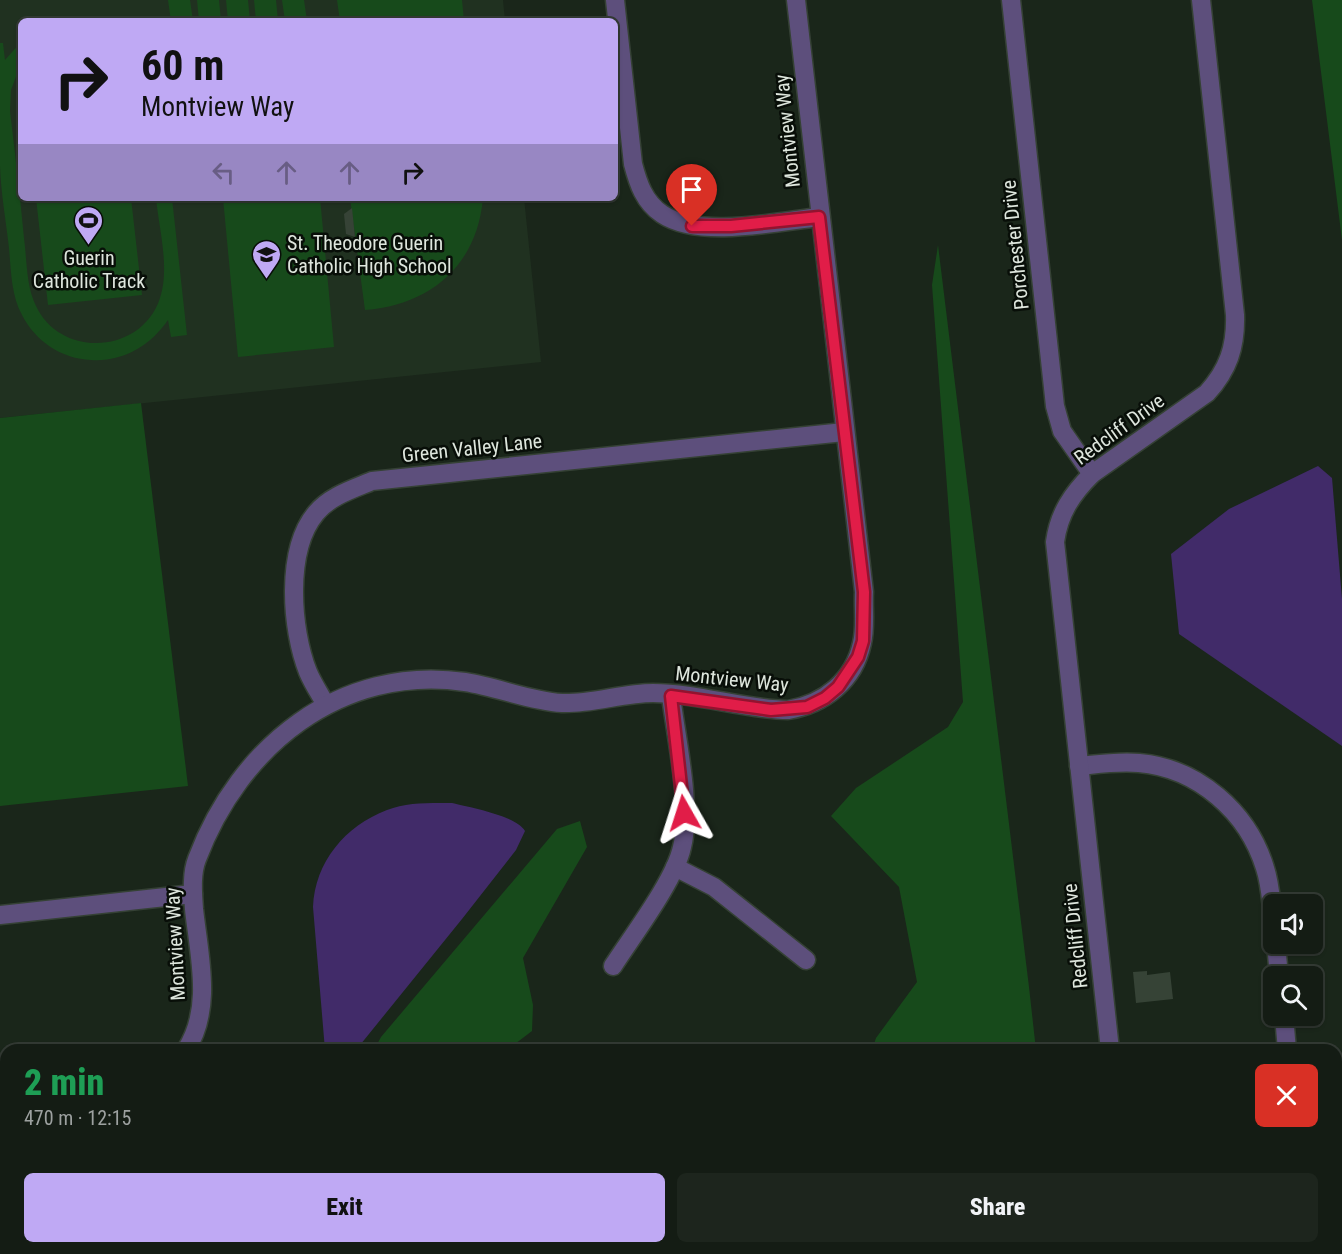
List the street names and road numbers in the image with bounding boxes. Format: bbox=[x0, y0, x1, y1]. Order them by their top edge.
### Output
street label: Montview Way bbox=[769, 73, 805, 189]
street label: Porchester Drive bbox=[996, 179, 1034, 311]
street label: Redcliff Drive bbox=[1069, 388, 1169, 470]
street label: Green Valley Lane bbox=[401, 429, 543, 467]
street label: Montview Way bbox=[674, 661, 790, 697]
street label: Redcliff Drive bbox=[1058, 882, 1092, 990]
street label: Montview Way bbox=[160, 887, 190, 1001]

